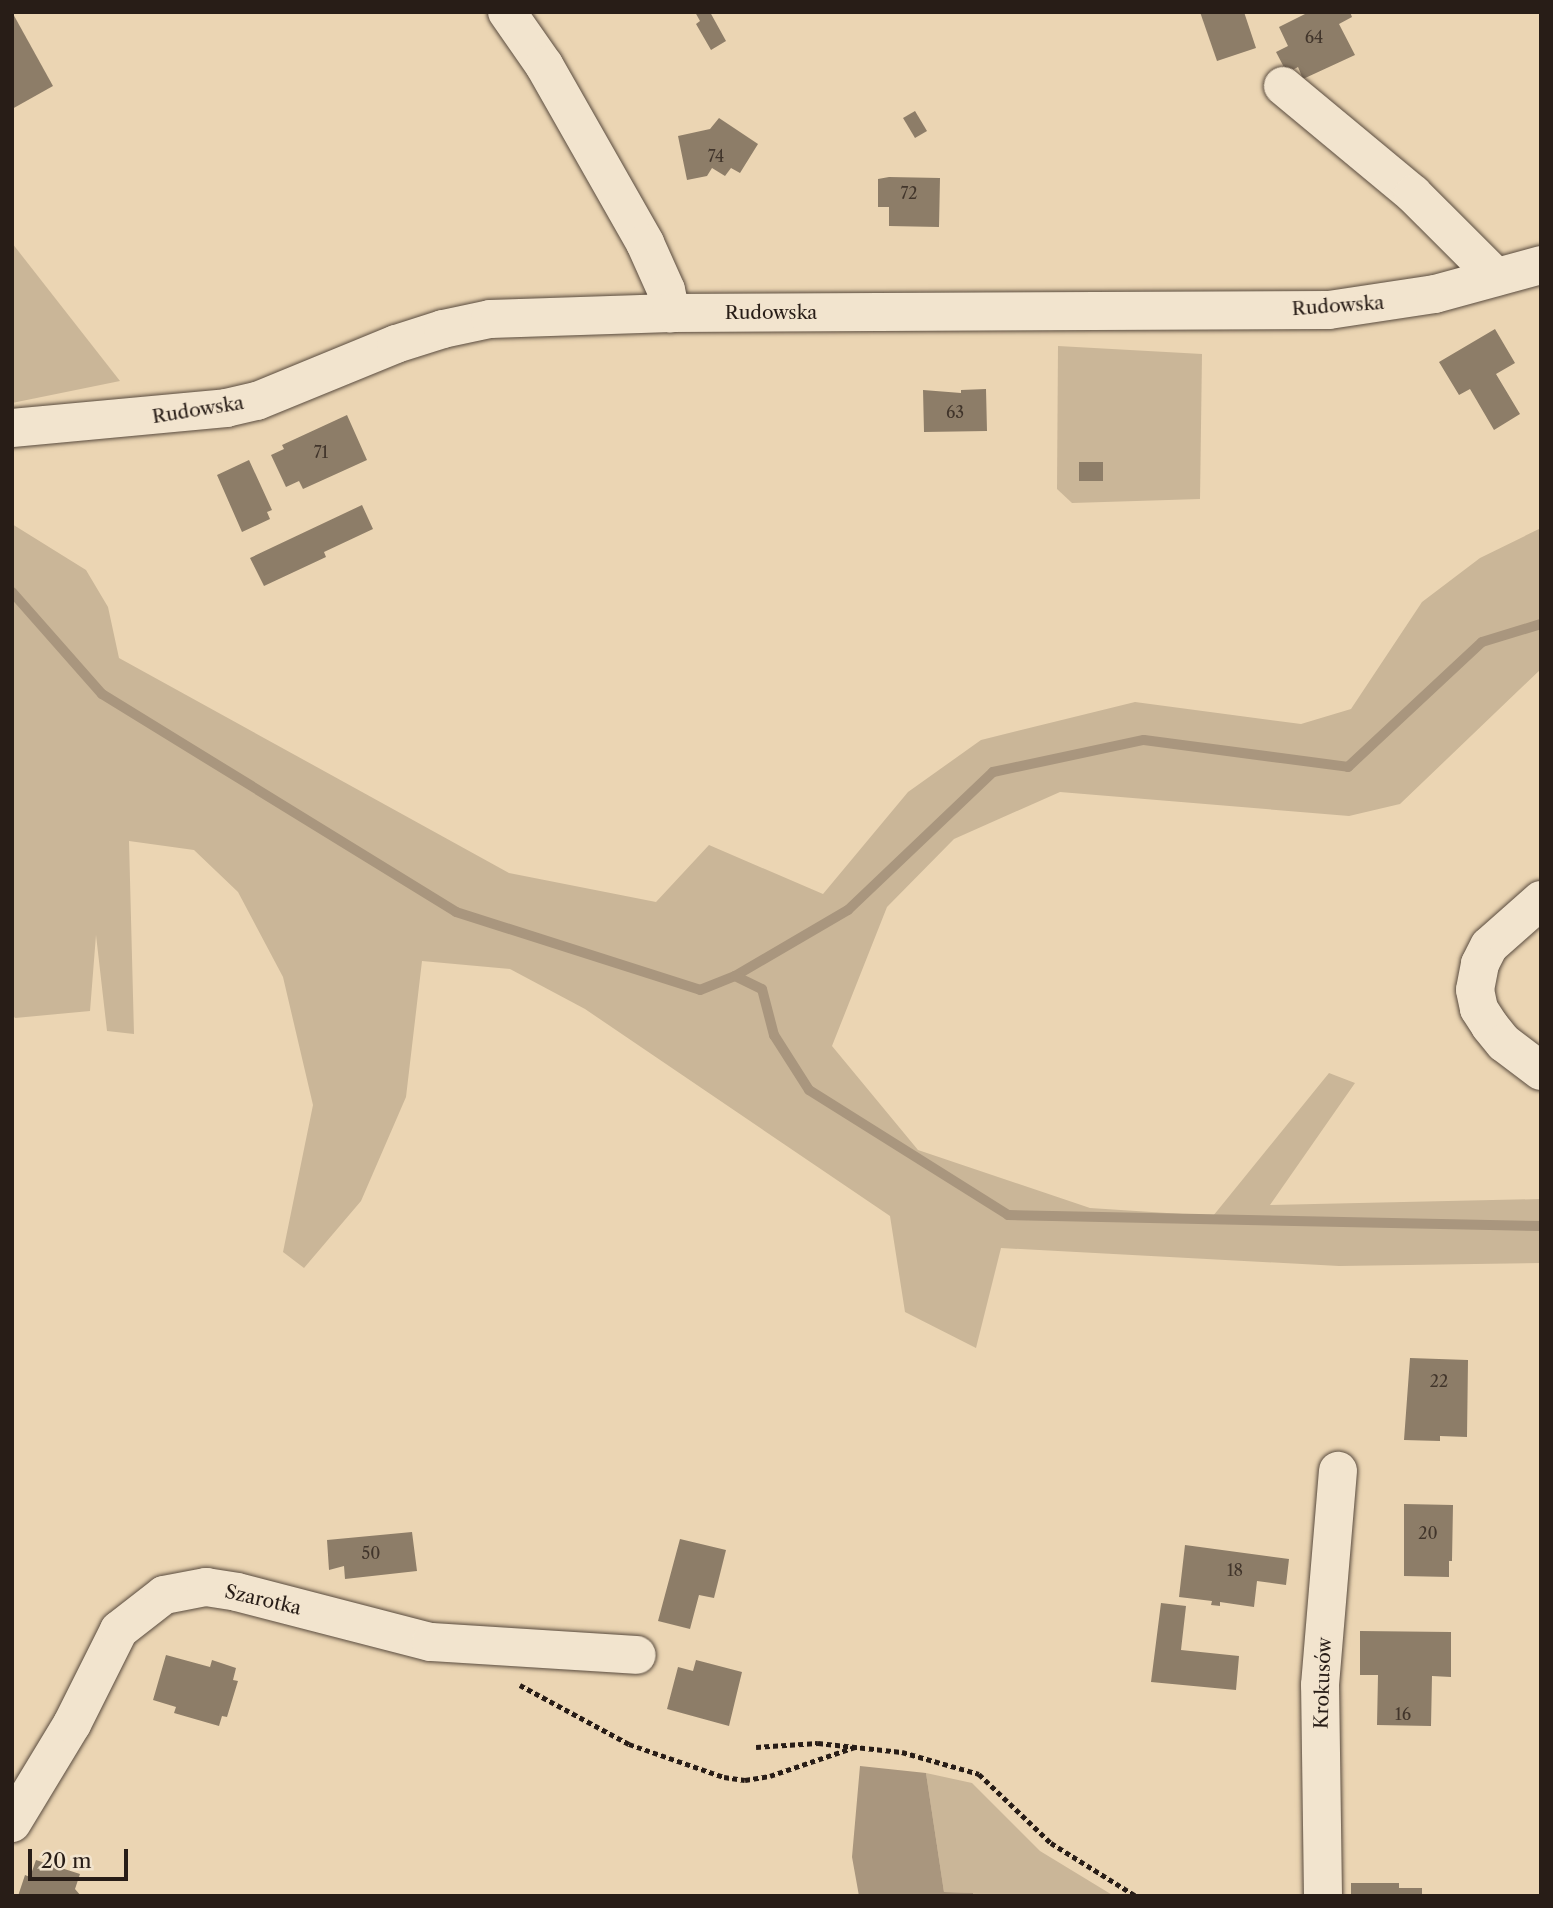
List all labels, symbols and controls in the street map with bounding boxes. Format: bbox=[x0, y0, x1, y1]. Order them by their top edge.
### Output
house number: 64 bbox=[1305, 27, 1323, 47]
house number: 74 bbox=[708, 146, 724, 166]
house number: 72 bbox=[900, 183, 918, 203]
street label: Rudowska bbox=[1291, 291, 1385, 321]
street label: Rudowska bbox=[725, 302, 817, 324]
street label: Rudowska bbox=[151, 392, 245, 428]
house number: 63 bbox=[946, 402, 964, 422]
house number: 71 bbox=[314, 442, 328, 462]
house number: 22 bbox=[1430, 1371, 1448, 1391]
house number: 20 bbox=[1418, 1523, 1438, 1543]
house number: 50 bbox=[362, 1543, 380, 1563]
house number: 18 bbox=[1227, 1560, 1243, 1580]
street label: Szarotka bbox=[223, 1580, 303, 1620]
street label: Krokusów bbox=[1310, 1637, 1336, 1729]
house number: 16 bbox=[1395, 1704, 1411, 1724]
scale bar bbox=[32, 1834, 131, 1878]
text: 20 m bbox=[41, 1848, 92, 1873]

